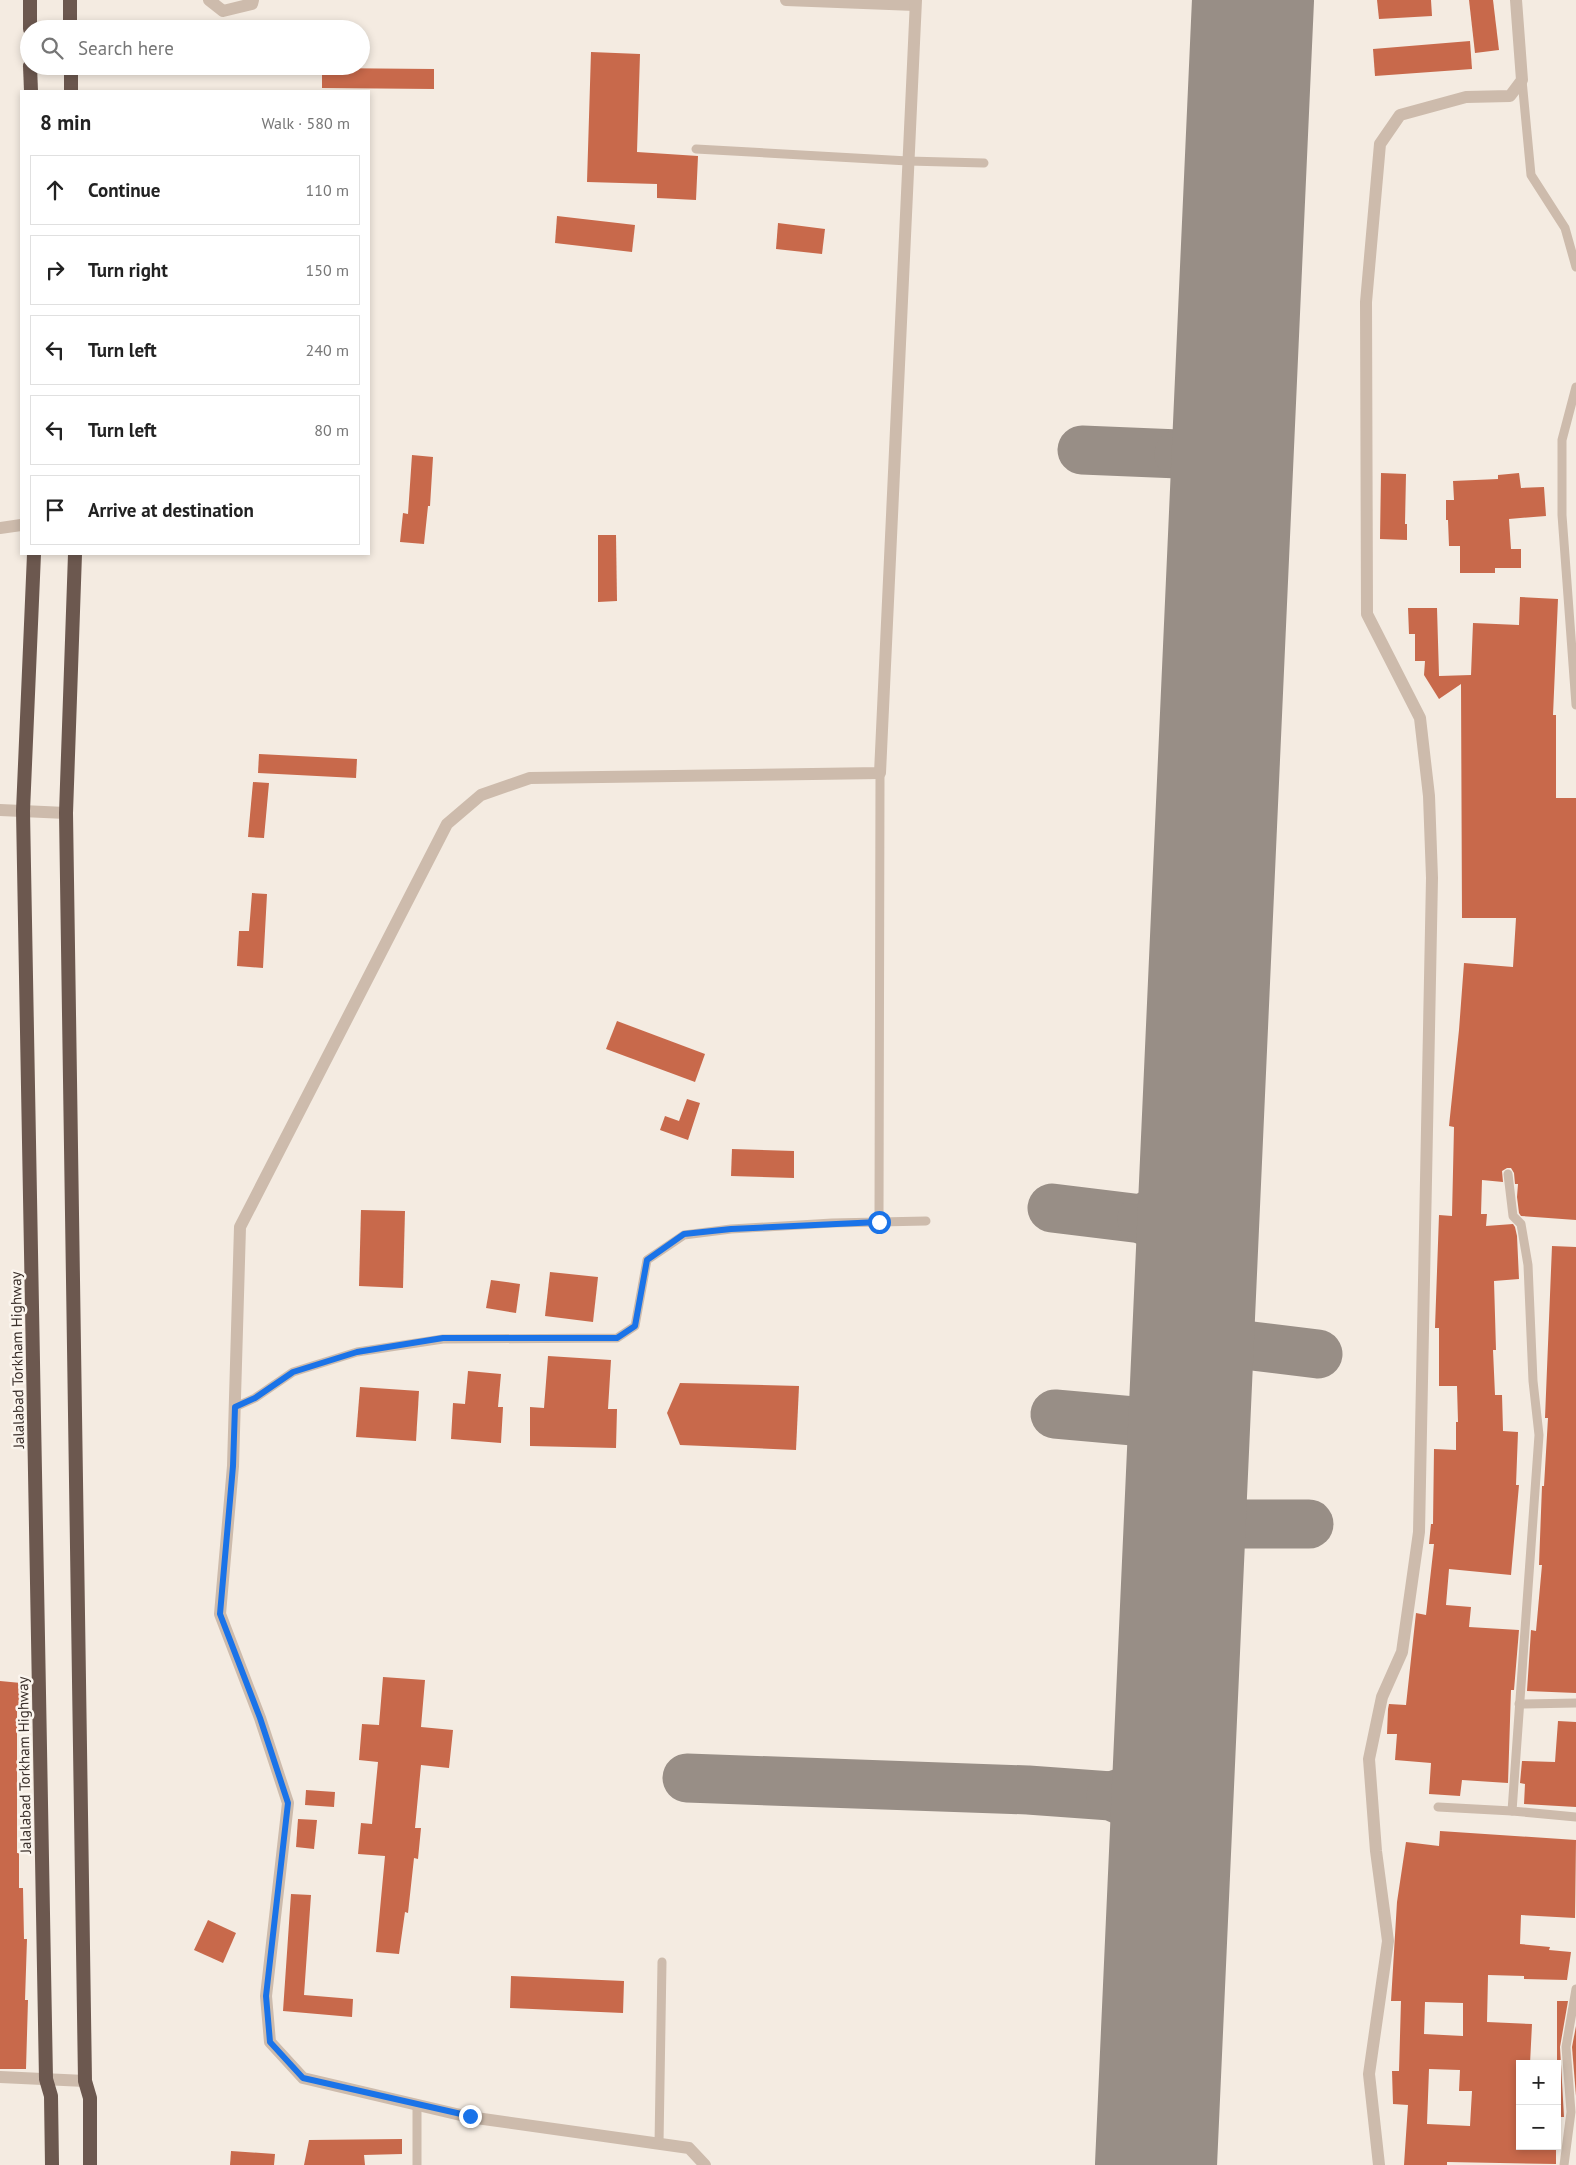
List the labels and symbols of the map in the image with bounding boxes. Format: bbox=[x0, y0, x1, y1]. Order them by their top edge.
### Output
route start bbox=[868, 1211, 891, 1234]
street label: Jalalabad Torkham Highway bbox=[6, 1271, 28, 1450]
street label: Jalalabad Torkham Highway bbox=[13, 1676, 35, 1855]
route end bbox=[459, 2105, 482, 2128]

